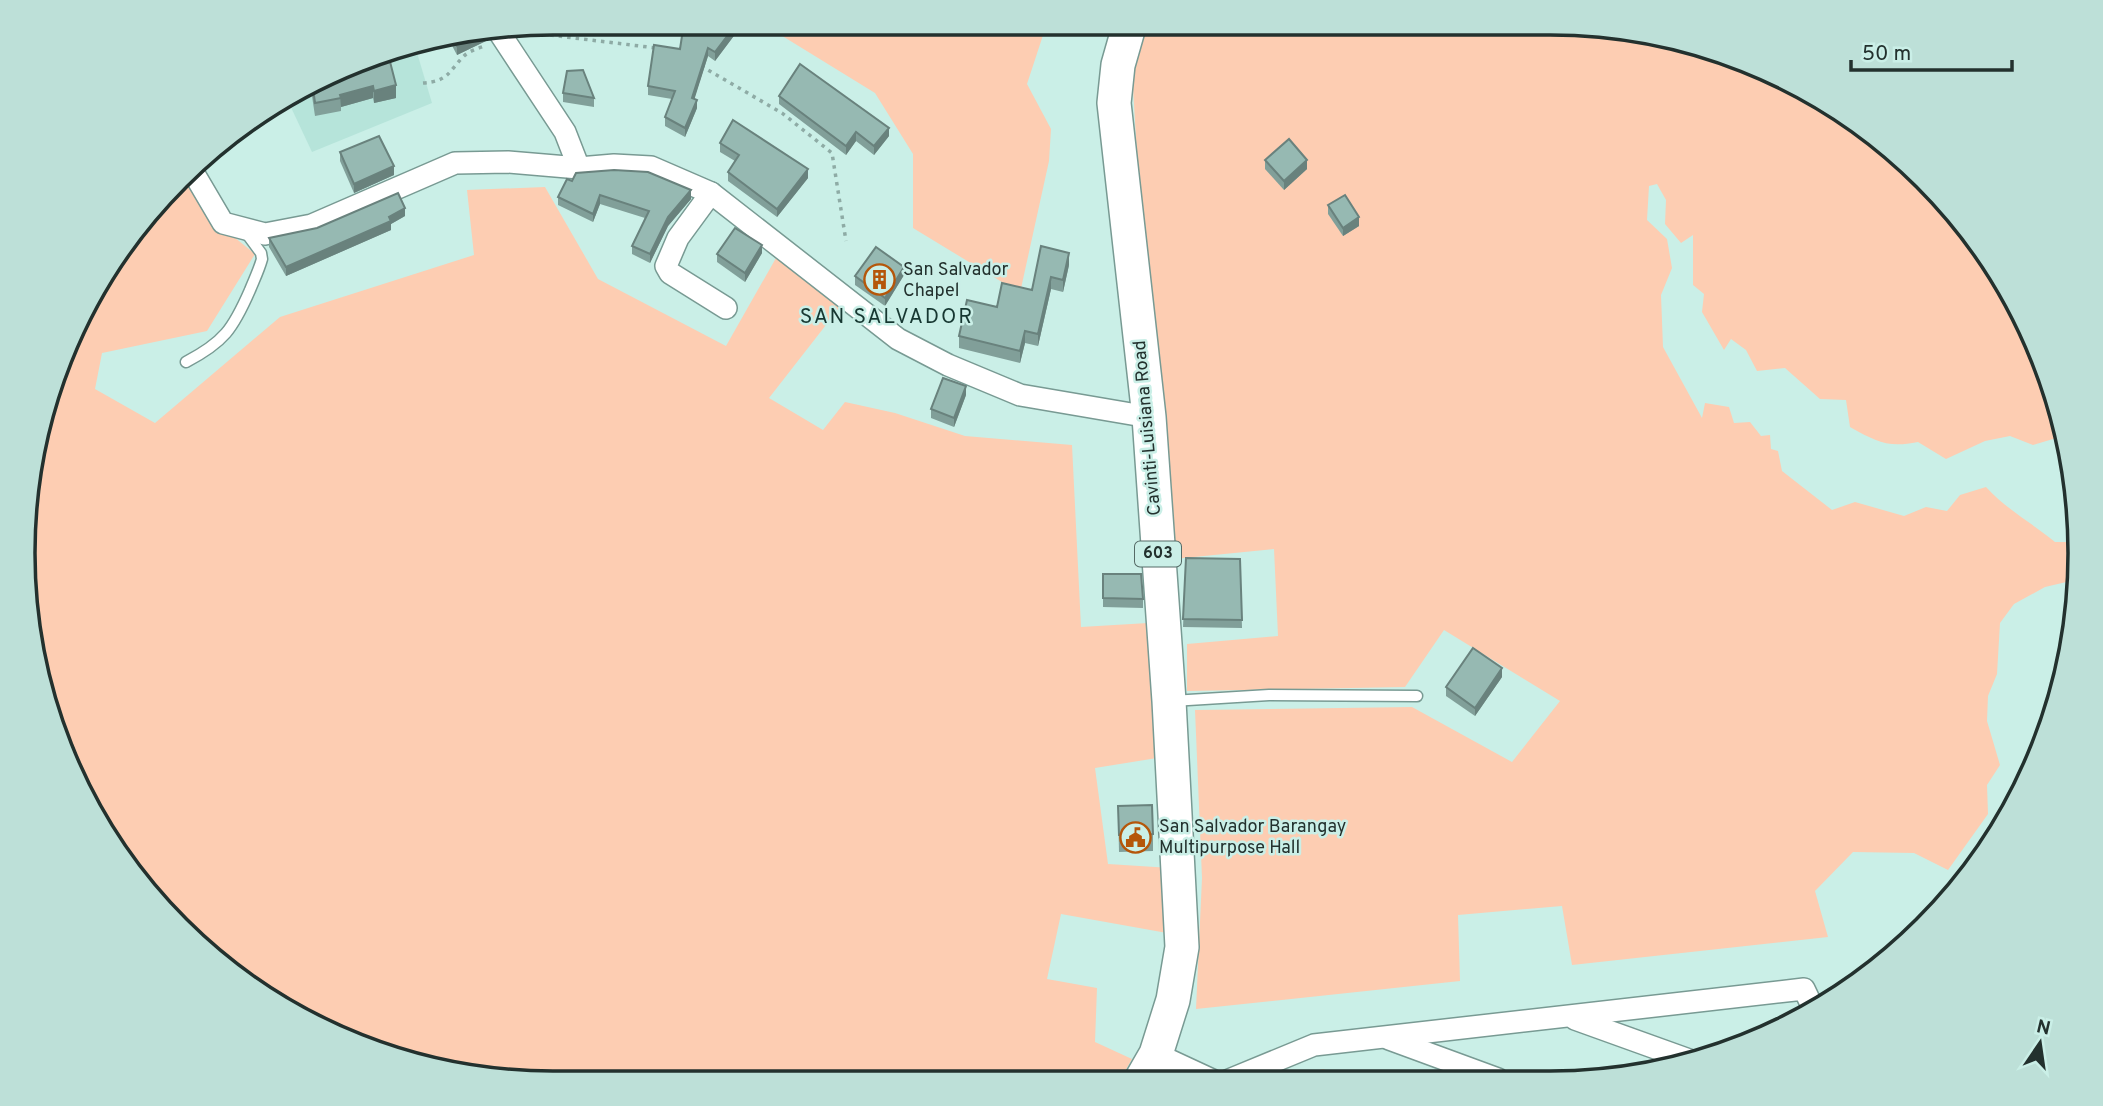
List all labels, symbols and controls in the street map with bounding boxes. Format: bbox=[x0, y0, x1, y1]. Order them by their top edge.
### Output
scale bar bbox=[1851, 28, 2012, 72]
text: 50 m bbox=[1862, 41, 1911, 68]
place label: San Salvador Chapel bbox=[903, 259, 1008, 303]
building icon: San Salvador Chapel bbox=[863, 263, 897, 297]
district label: SAN SALVADOR bbox=[800, 304, 974, 331]
street label: Cavinti-Luisiana Road bbox=[1129, 339, 1167, 517]
road number: 603 bbox=[1135, 541, 1181, 566]
place label: San Salvador Barangay Multipurpose Hall bbox=[1159, 816, 1346, 860]
public building icon: San Salvador Barangay Multipurpose Hall bbox=[1119, 820, 1153, 854]
north arrow bbox=[2005, 1008, 2075, 1078]
text: N bbox=[2034, 1015, 2053, 1042]

